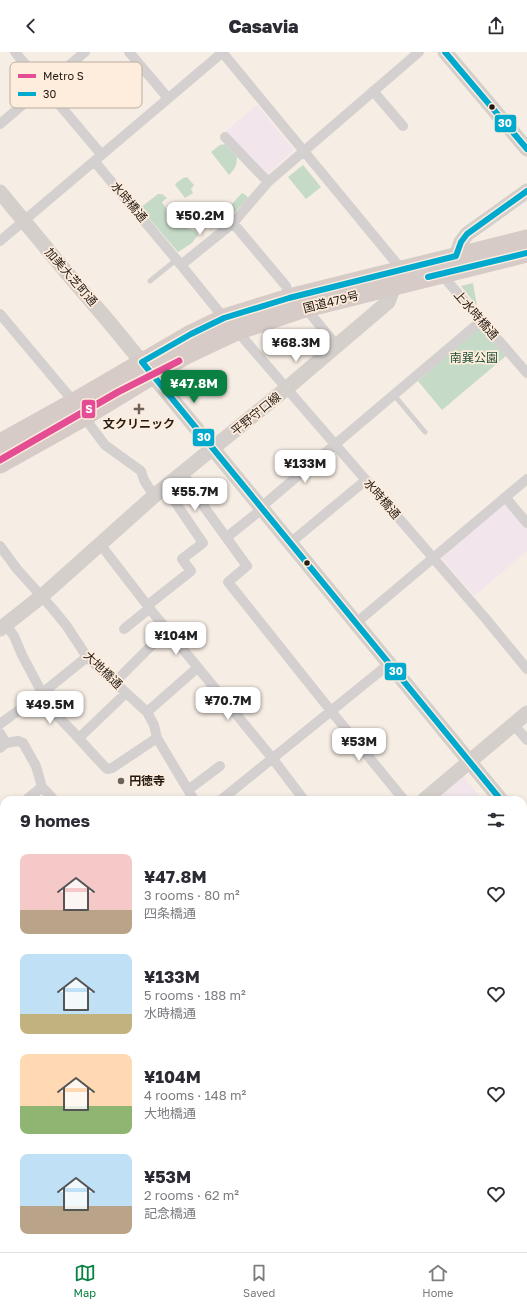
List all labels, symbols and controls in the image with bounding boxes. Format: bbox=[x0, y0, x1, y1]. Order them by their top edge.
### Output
icon: back bbox=[20, 15, 42, 37]
text: Casavia bbox=[228, 15, 299, 37]
icon: share bbox=[485, 15, 507, 37]
legend bbox=[10, 62, 142, 108]
text: Metro S bbox=[43, 69, 84, 82]
text: 30 bbox=[43, 87, 56, 100]
unlabelled marker bbox=[487, 102, 497, 112]
line badge: 30 bbox=[494, 114, 517, 133]
text: 30 bbox=[498, 116, 512, 129]
street label: 水時橋通 bbox=[108, 178, 151, 225]
pin: ¥50.2M bbox=[167, 202, 233, 236]
text: ¥50.2M bbox=[176, 207, 224, 223]
street label: 加美大芝町通 bbox=[42, 245, 101, 309]
street label: 国道479号 bbox=[301, 287, 360, 316]
street label: 上水時橋通 bbox=[451, 287, 502, 342]
pin: ¥68.3M bbox=[263, 329, 329, 363]
text: ¥68.3M bbox=[272, 334, 320, 350]
park label: 南巽公園 bbox=[450, 350, 498, 365]
pin: ¥47.8M bbox=[161, 370, 227, 404]
text: ¥47.8M bbox=[170, 375, 218, 391]
street label: 平野守口線 bbox=[228, 389, 284, 438]
line badge: S bbox=[81, 399, 96, 419]
text: S bbox=[85, 402, 93, 415]
marker: 文クリニック bbox=[133, 403, 145, 415]
place label: 文クリニック bbox=[103, 416, 175, 431]
line badge: 30 bbox=[192, 428, 215, 447]
text: 30 bbox=[197, 430, 211, 443]
pin: ¥133M bbox=[277, 450, 333, 484]
text: ¥133M bbox=[284, 455, 326, 471]
street label: 水時橋通 bbox=[361, 476, 404, 522]
pin: ¥55.7M bbox=[162, 478, 228, 512]
text: ¥55.7M bbox=[171, 483, 219, 499]
unlabelled marker bbox=[302, 558, 312, 568]
pin: ¥104M bbox=[148, 622, 204, 656]
text: ¥104M bbox=[154, 627, 198, 643]
street label: 大地橋通 bbox=[81, 648, 126, 692]
line badge: 30 bbox=[384, 662, 407, 681]
text: 30 bbox=[389, 664, 403, 677]
pin: ¥70.7M bbox=[195, 687, 261, 721]
pin: ¥49.5M bbox=[17, 691, 83, 725]
text: ¥70.7M bbox=[205, 692, 251, 708]
text: ¥49.5M bbox=[26, 696, 74, 712]
pin: ¥53M bbox=[335, 728, 383, 762]
text: ¥53M bbox=[341, 733, 377, 749]
place label: 円徳寺 bbox=[129, 773, 165, 788]
marker: 円徳寺 bbox=[116, 776, 126, 786]
icon: filters bbox=[485, 809, 507, 831]
text: 9 homes bbox=[20, 810, 90, 831]
text: ¥47.8M bbox=[144, 866, 207, 887]
icon: home bbox=[52, 870, 100, 918]
icon: heart bbox=[485, 883, 507, 905]
text: 3 rooms · 80 m² bbox=[144, 887, 240, 903]
text: 四条橋通 bbox=[144, 905, 196, 921]
text: ¥133M bbox=[144, 966, 200, 987]
icon: home bbox=[52, 970, 100, 1018]
icon: heart bbox=[485, 983, 507, 1005]
text: 5 rooms · 188 m² bbox=[144, 987, 246, 1003]
text: 水時橋通 bbox=[144, 1005, 196, 1021]
text: ¥104M bbox=[144, 1066, 201, 1087]
icon: home bbox=[52, 1070, 100, 1118]
icon: heart bbox=[485, 1083, 507, 1105]
text: 4 rooms · 148 m² bbox=[144, 1087, 246, 1103]
text: 大地橋通 bbox=[144, 1105, 196, 1121]
text: ¥53M bbox=[144, 1166, 191, 1187]
icon: home bbox=[52, 1170, 100, 1218]
icon: heart bbox=[485, 1183, 507, 1205]
text: 2 rooms · 62 m² bbox=[144, 1187, 239, 1203]
text: 記念橋通 bbox=[144, 1205, 196, 1221]
tab: Map bbox=[74, 1262, 96, 1299]
tab: Saved bbox=[243, 1262, 275, 1299]
tab: Home bbox=[422, 1262, 453, 1299]

